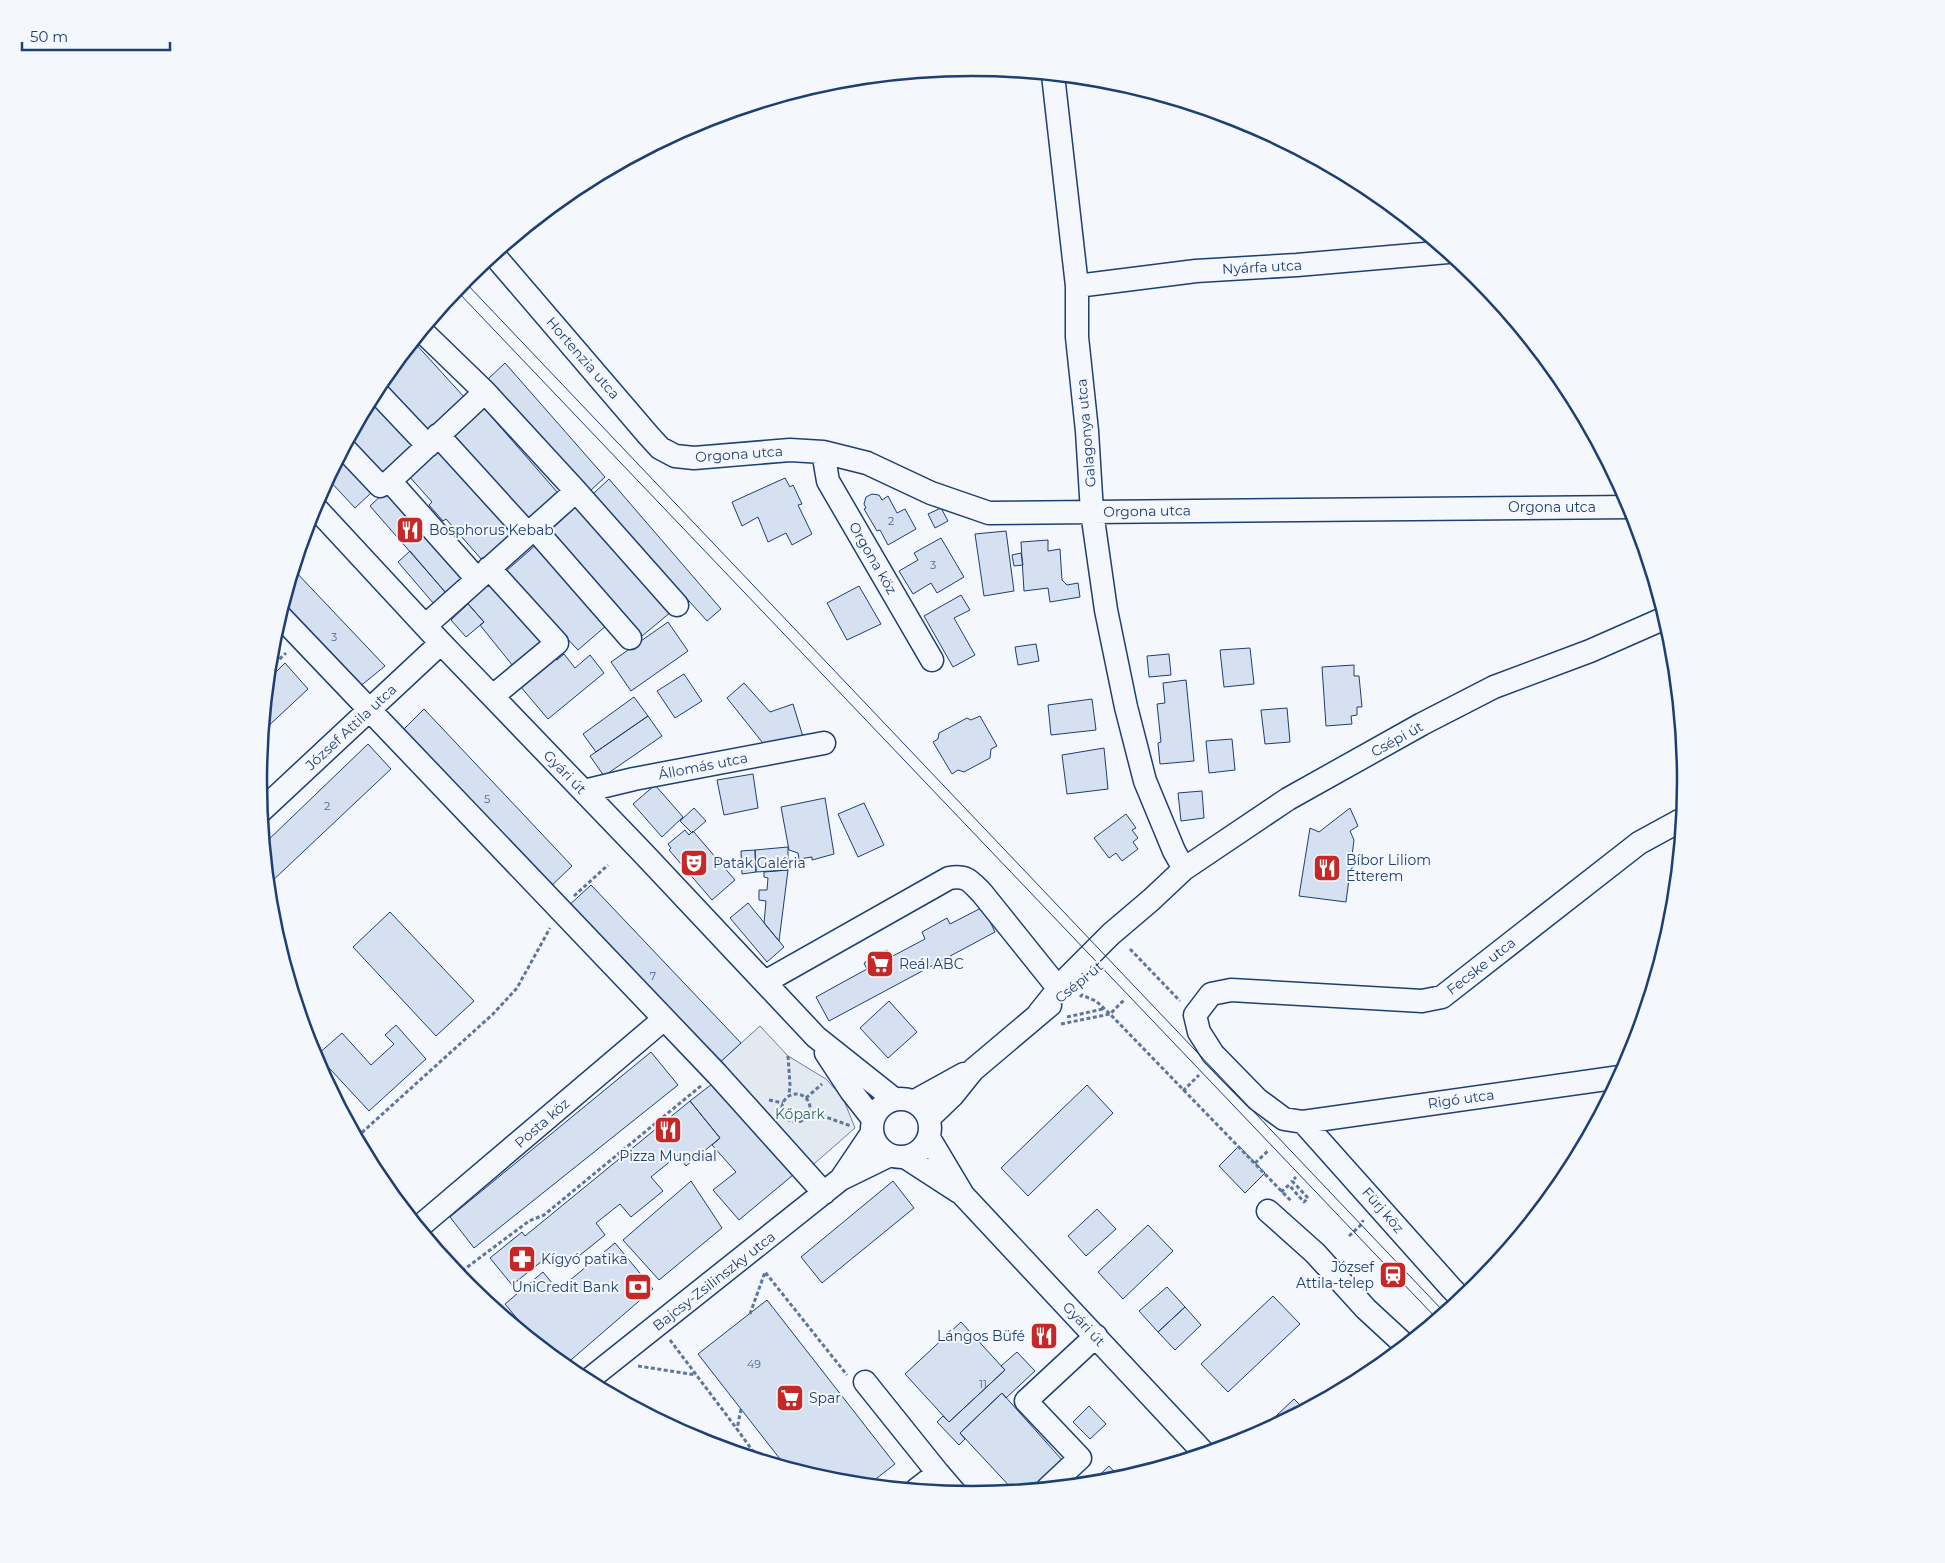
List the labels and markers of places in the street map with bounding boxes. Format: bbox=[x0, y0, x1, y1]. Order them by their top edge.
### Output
restaurant icon: Bosphorus Kebab bbox=[395, 515, 425, 545]
place label: Bosphorus Kebab bbox=[429, 521, 554, 539]
theatre icon: Patak Galéria bbox=[679, 848, 709, 878]
place label: Bíbor Liliom Étterem bbox=[1346, 851, 1431, 885]
restaurant icon: Bíbor Liliom Étterem bbox=[1312, 853, 1342, 883]
place label: Patak Galéria bbox=[713, 854, 806, 872]
supermarket icon: Reál ABC bbox=[865, 949, 895, 979]
place label: Reál ABC bbox=[899, 955, 964, 973]
restaurant icon: Pizza Mundial bbox=[653, 1115, 683, 1145]
place label: Pizza Mundial bbox=[619, 1147, 717, 1165]
pharmacy icon: Kígyó patika bbox=[507, 1244, 537, 1274]
place label: Kígyó patika bbox=[541, 1250, 628, 1268]
place label: József Attila-telep bbox=[1296, 1258, 1375, 1292]
station icon: József Attila-telep bbox=[1378, 1260, 1408, 1290]
bank icon: UniCredit Bank bbox=[623, 1272, 653, 1302]
place label: UniCredit Bank bbox=[512, 1278, 620, 1296]
restaurant icon: Lángos Büfé bbox=[1029, 1321, 1059, 1351]
place label: Lángos Büfé bbox=[937, 1327, 1025, 1345]
supermarket icon: Spar bbox=[775, 1383, 805, 1413]
place label: Spar bbox=[809, 1389, 841, 1407]

